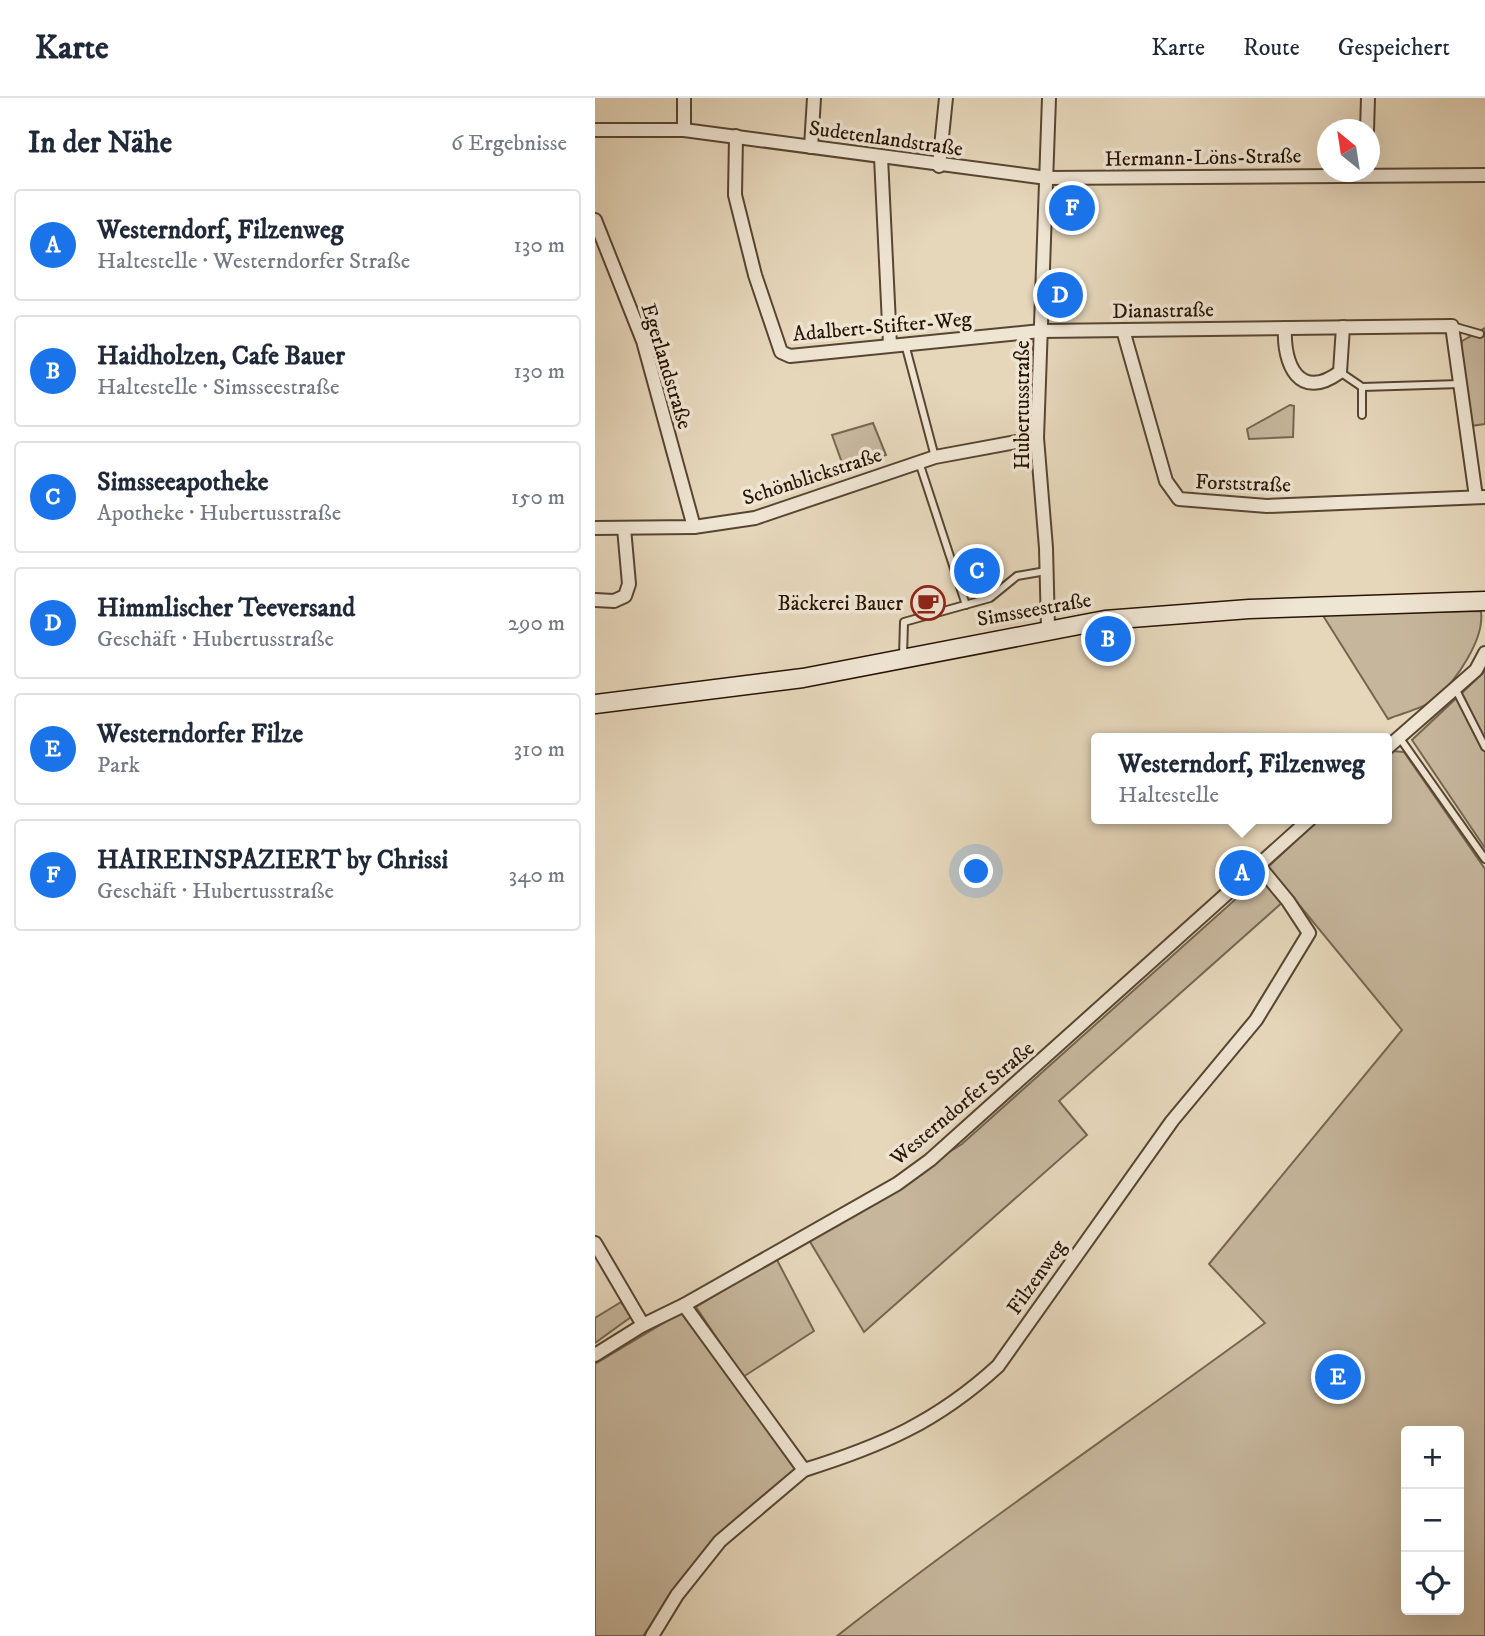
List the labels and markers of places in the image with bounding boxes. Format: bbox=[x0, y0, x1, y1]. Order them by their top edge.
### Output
pin: F bbox=[1049, 182, 1095, 234]
pin: D bbox=[1037, 269, 1083, 321]
pin: C bbox=[954, 545, 1000, 597]
cafe icon: Bäckerei Bauer bbox=[909, 584, 947, 622]
place label: Bäckerei Bauer bbox=[778, 591, 903, 617]
pin: B bbox=[1085, 613, 1131, 665]
pin: A bbox=[1219, 847, 1265, 899]
pin: E bbox=[1315, 1351, 1361, 1403]

